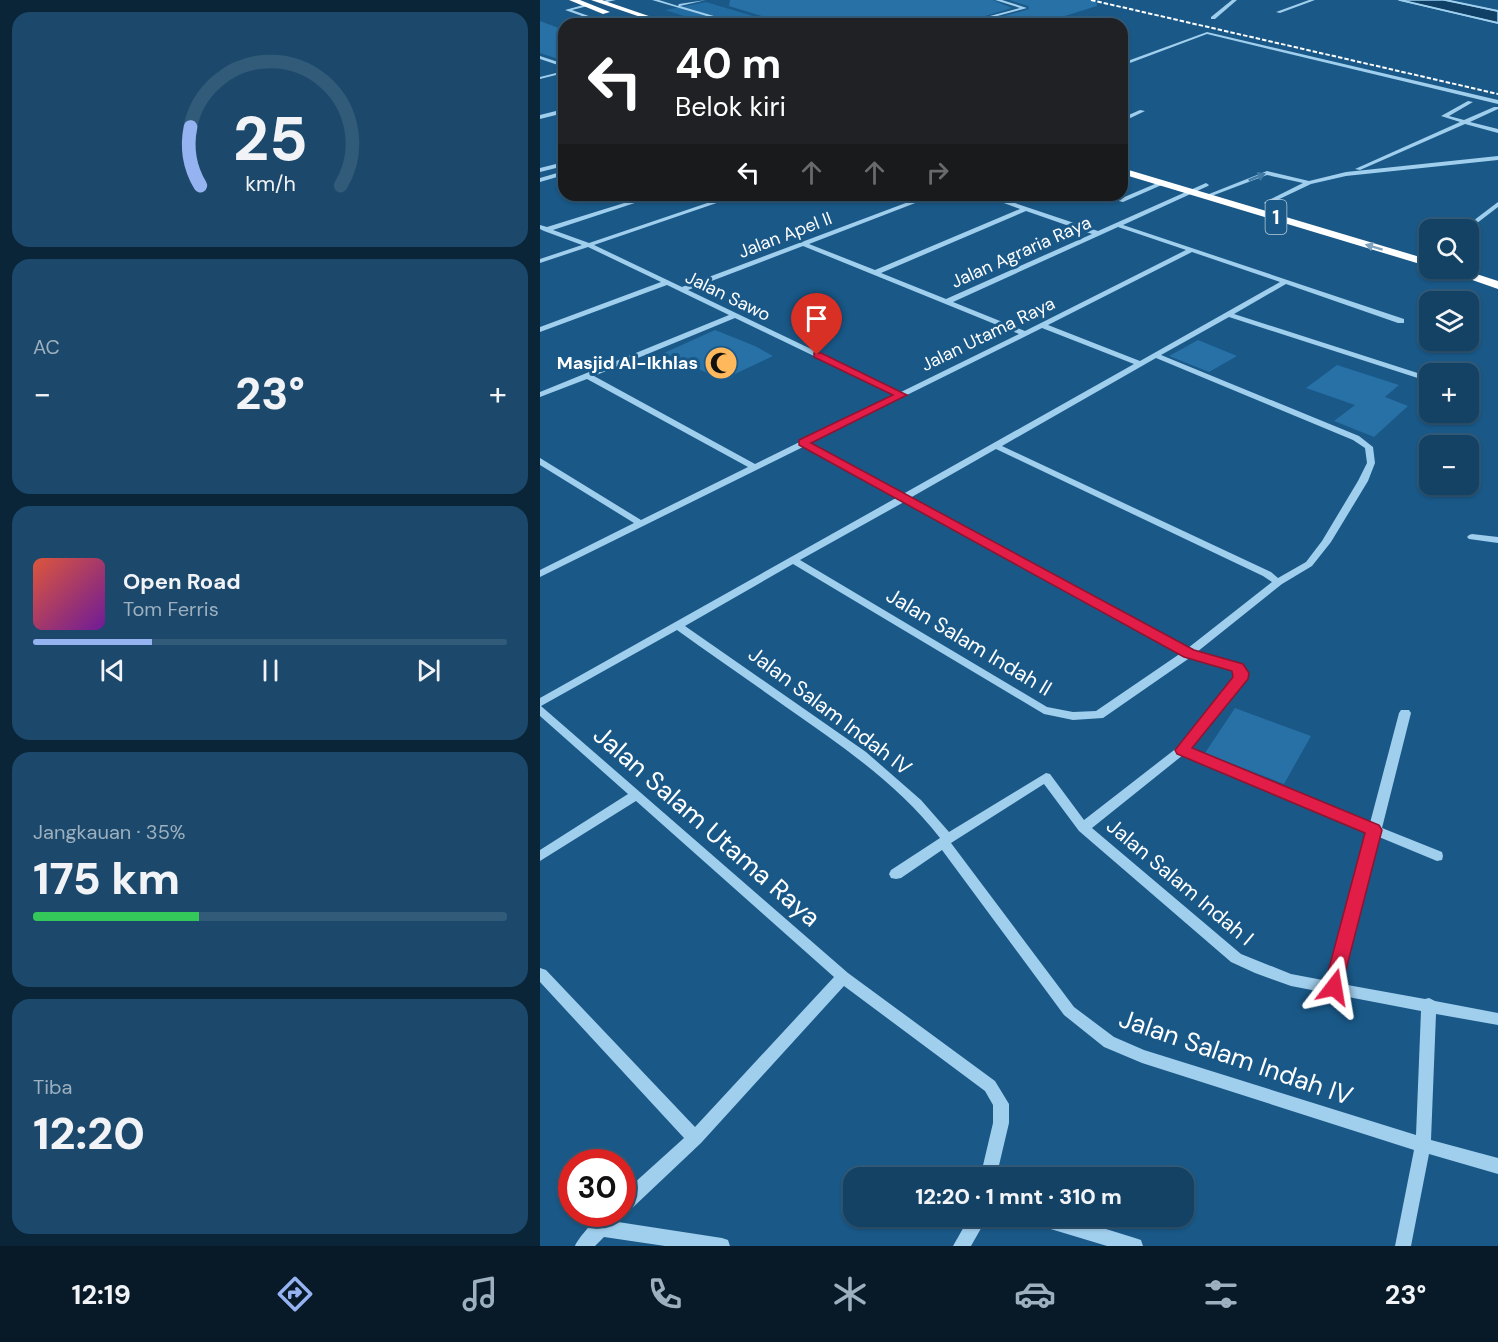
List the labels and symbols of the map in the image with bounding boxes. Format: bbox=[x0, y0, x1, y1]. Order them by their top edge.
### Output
one-way arrow bbox=[1249, 172, 1267, 182]
road number: 1 bbox=[1266, 200, 1286, 234]
street label: Jalan Apel II bbox=[735, 206, 835, 264]
street label: Jalan Agraria Raya bbox=[947, 210, 1095, 294]
one-way arrow bbox=[1364, 242, 1382, 251]
street label: Jalan Sawo bbox=[681, 265, 775, 327]
street label: Jalan Utama Raya bbox=[917, 291, 1059, 377]
pin bbox=[791, 293, 842, 355]
mosque icon: Masjid Al-Ikhlas bbox=[703, 345, 739, 381]
place label: Masjid Al-Ikhlas bbox=[557, 351, 698, 375]
street label: Jalan Salam Indah II bbox=[881, 581, 1057, 703]
street label: Jalan Salam Indah IV bbox=[743, 640, 917, 782]
street label: Jalan Salam Utama Raya bbox=[586, 718, 828, 934]
street label: Jalan Salam Indah I bbox=[1101, 812, 1259, 952]
position arrow bbox=[1302, 955, 1366, 1019]
street label: Jalan Salam Indah IV bbox=[1115, 1001, 1357, 1113]
speed limit sign: 30 bbox=[558, 1149, 636, 1227]

